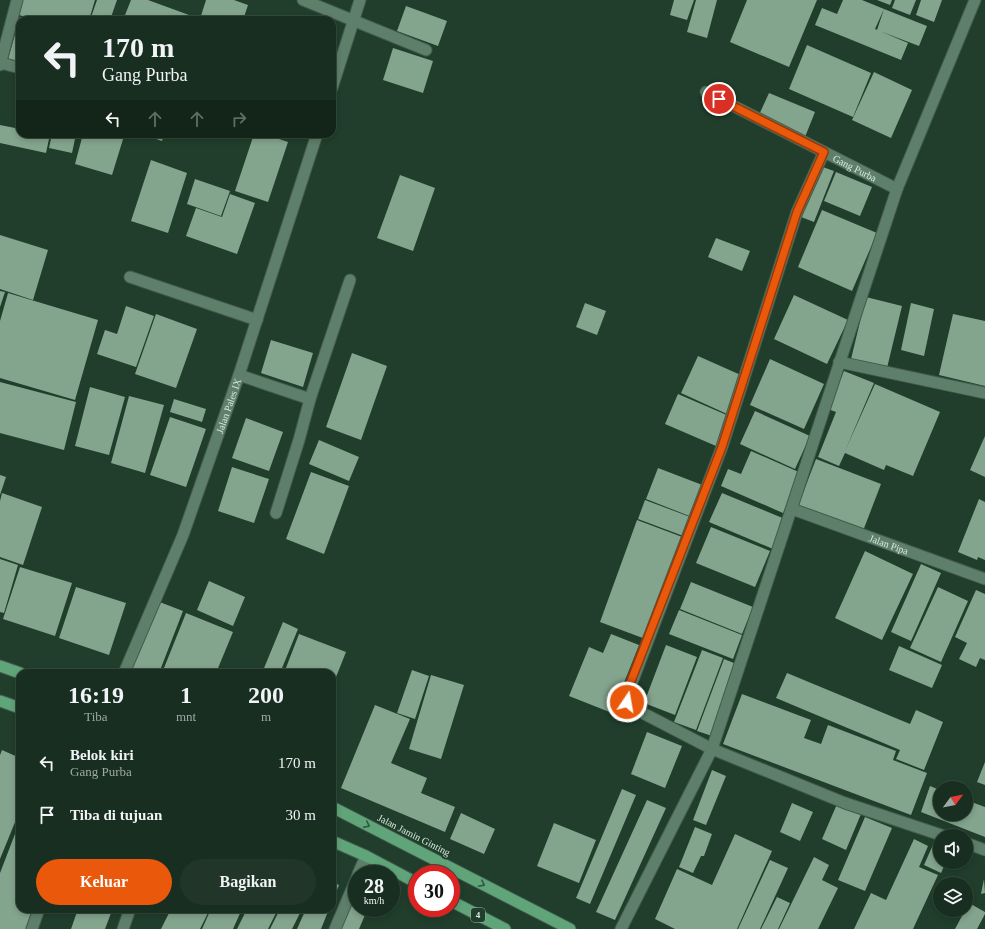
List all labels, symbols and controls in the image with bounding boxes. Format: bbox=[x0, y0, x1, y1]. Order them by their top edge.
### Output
icon: left bbox=[36, 32, 88, 84]
text: 170 m bbox=[102, 32, 174, 63]
text: Gang Purba bbox=[102, 65, 187, 85]
pin bbox=[702, 82, 736, 116]
icon: arrive bbox=[708, 88, 730, 110]
icon: left bbox=[102, 108, 124, 130]
icon: ahead bbox=[144, 108, 166, 130]
icon: ahead bbox=[186, 108, 208, 130]
icon: right bbox=[228, 108, 250, 130]
street label: Gang Purba bbox=[831, 152, 879, 184]
street label: Jalan Pales IX bbox=[214, 376, 243, 435]
street label: Jalan Pipa bbox=[868, 532, 910, 556]
position arrow bbox=[606, 681, 648, 723]
text: 16:19 bbox=[68, 682, 124, 708]
text: 1 bbox=[180, 682, 192, 708]
text: 200 bbox=[248, 682, 284, 708]
text: Tiba bbox=[84, 709, 108, 724]
text: mnt bbox=[176, 709, 196, 724]
text: m bbox=[261, 709, 271, 724]
text: Belok kiri bbox=[70, 747, 134, 763]
icon: left bbox=[36, 752, 58, 774]
text: 170 m bbox=[278, 755, 316, 771]
text: Gang Purba bbox=[70, 764, 132, 779]
north arrow bbox=[933, 781, 973, 821]
map controls bbox=[933, 781, 973, 917]
icon: arrive bbox=[36, 804, 58, 826]
text: Tiba di tujuan bbox=[70, 807, 162, 823]
text: 30 m bbox=[286, 807, 316, 823]
street label: Jalan Jamin Ginting bbox=[376, 812, 452, 858]
one-way arrow bbox=[363, 820, 370, 827]
button: sound bbox=[933, 829, 973, 869]
button: Keluar bbox=[36, 859, 172, 905]
button: Bagikan bbox=[180, 859, 316, 905]
speed limit sign: 30 bbox=[408, 865, 460, 917]
text: 28 bbox=[364, 875, 384, 897]
button: layers bbox=[933, 877, 973, 917]
one-way arrow bbox=[478, 879, 486, 887]
text: km/h bbox=[364, 895, 384, 906]
road number: 4 bbox=[471, 908, 485, 922]

